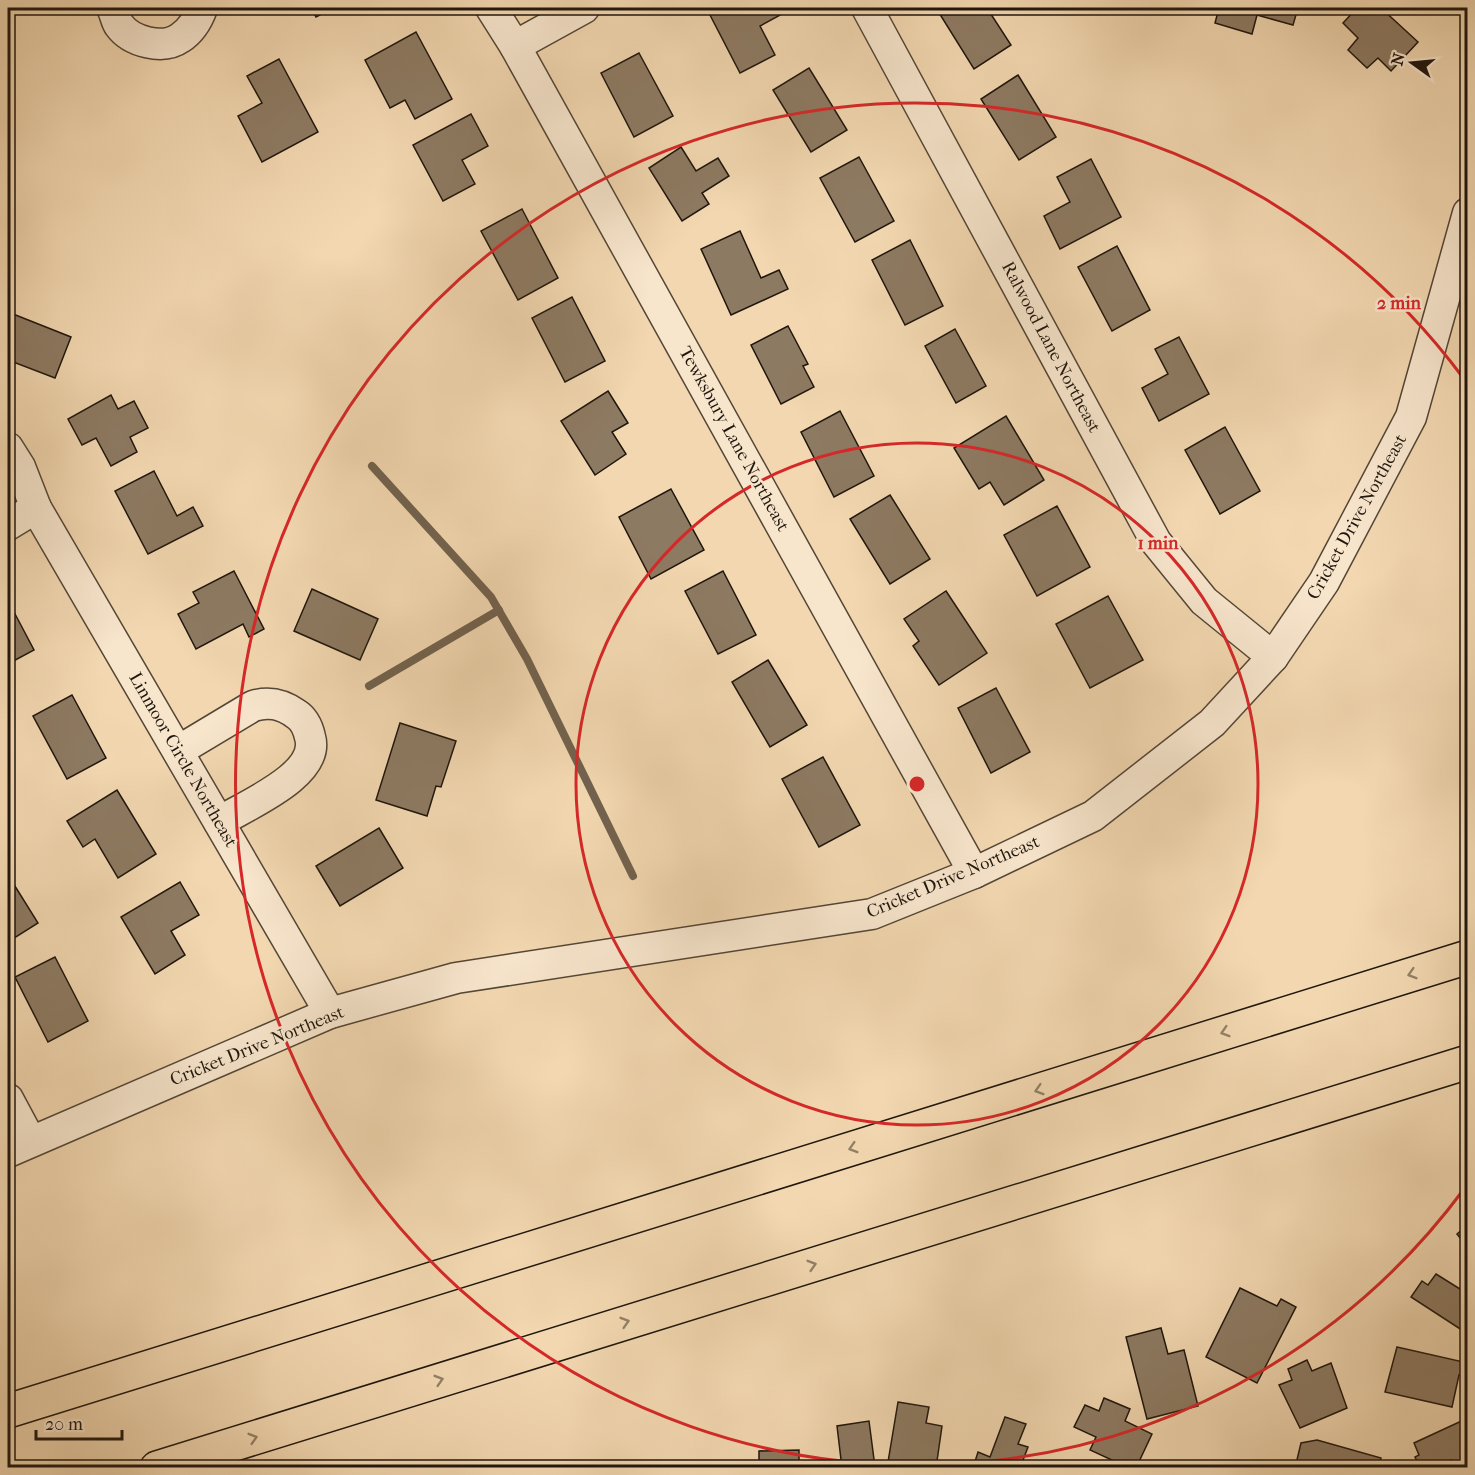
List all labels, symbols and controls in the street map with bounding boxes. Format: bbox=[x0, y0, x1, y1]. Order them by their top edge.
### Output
north arrow bbox=[1382, 33, 1442, 93]
text: N bbox=[1387, 50, 1409, 68]
street label: Ralwood Lane Northeast bbox=[997, 258, 1105, 437]
text: 2 min bbox=[1377, 293, 1421, 314]
street label: Tewksbury Lane Northeast bbox=[674, 343, 794, 536]
street label: Cricket Drive Northeast bbox=[1303, 430, 1411, 603]
text: 1 min bbox=[1137, 533, 1179, 554]
street label: Linmoor Circle Northeast bbox=[124, 669, 242, 852]
centre of rings bbox=[907, 774, 927, 794]
street label: Cricket Drive Northeast bbox=[863, 831, 1043, 923]
one-way arrow bbox=[1407, 967, 1418, 980]
street label: Cricket Drive Northeast bbox=[167, 1001, 348, 1091]
one-way arrow bbox=[1220, 1025, 1231, 1037]
one-way arrow bbox=[1034, 1083, 1045, 1095]
one-way arrow bbox=[848, 1141, 859, 1153]
one-way arrow bbox=[806, 1260, 817, 1272]
one-way arrow bbox=[619, 1317, 630, 1330]
one-way arrow bbox=[433, 1375, 444, 1387]
scale bar bbox=[36, 1403, 122, 1441]
text: 20 m bbox=[45, 1414, 83, 1435]
one-way arrow bbox=[247, 1433, 258, 1445]

